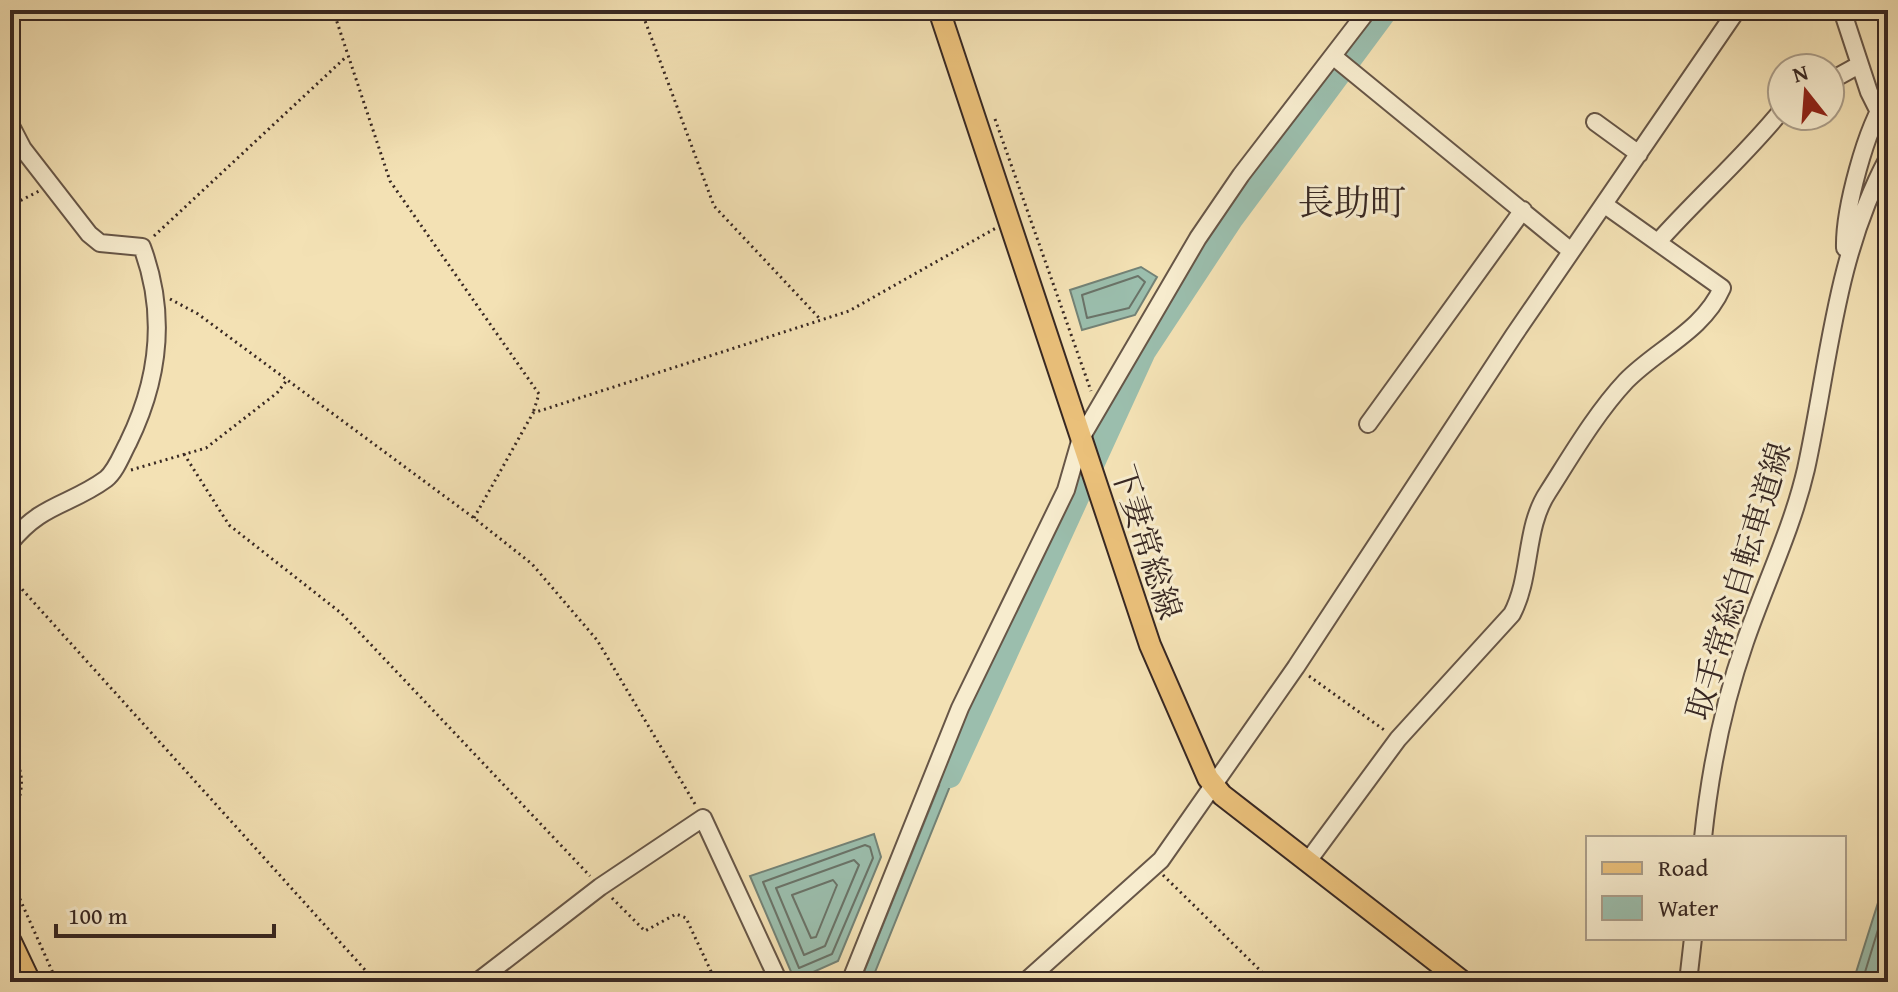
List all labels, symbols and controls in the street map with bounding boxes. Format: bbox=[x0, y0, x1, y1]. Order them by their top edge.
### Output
north arrow bbox=[1766, 52, 1846, 132]
text: N bbox=[1788, 55, 1812, 90]
district label: 長助町 bbox=[1298, 175, 1406, 228]
street label: 取手常総自転車道線 bbox=[1673, 436, 1803, 726]
street label: 下妻常総線 bbox=[1100, 459, 1194, 625]
legend bbox=[1586, 836, 1846, 940]
text: Road bbox=[1658, 850, 1708, 885]
scale bar bbox=[56, 888, 274, 938]
text: Water bbox=[1658, 890, 1719, 925]
text: 100 m bbox=[68, 898, 128, 933]

